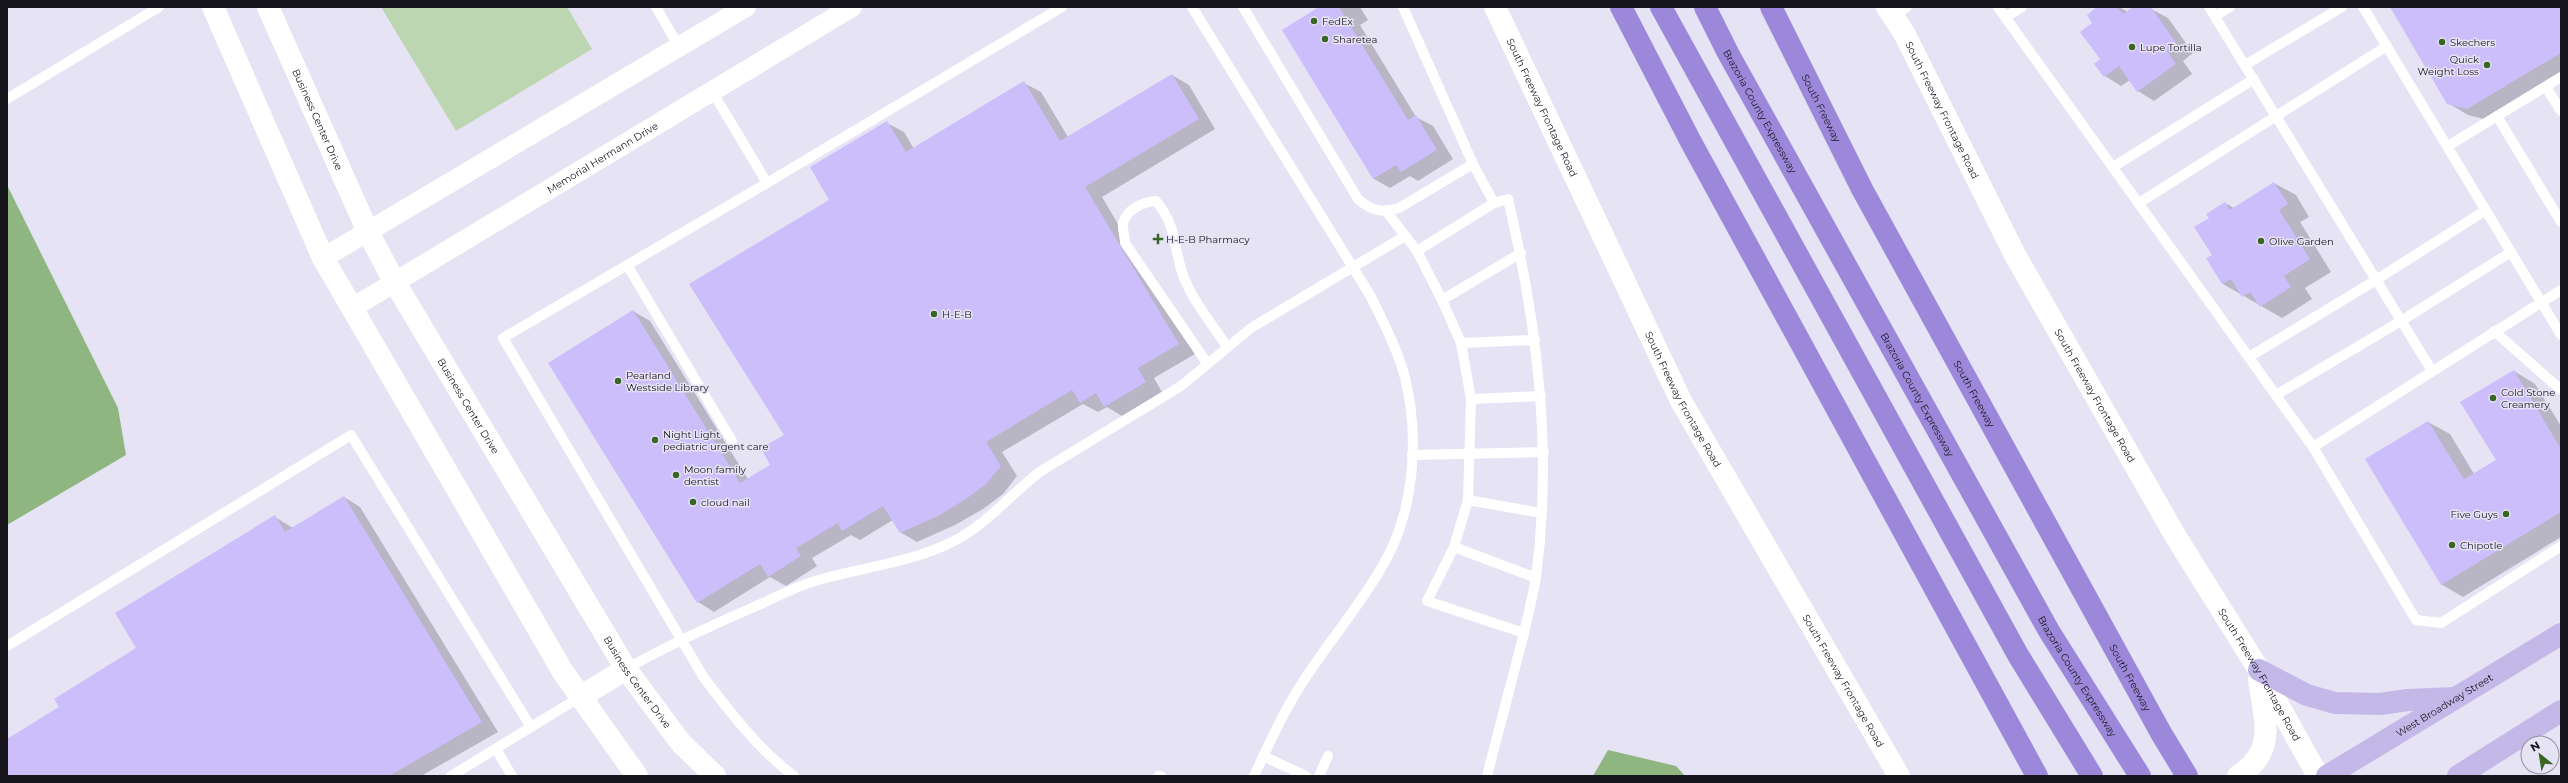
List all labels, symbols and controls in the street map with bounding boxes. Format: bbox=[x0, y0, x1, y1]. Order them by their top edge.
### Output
place label: FedEx bbox=[1322, 15, 1354, 28]
marker: FedEx bbox=[1309, 16, 1319, 26]
place label: Sharetea bbox=[1333, 33, 1377, 46]
marker: Sharetea bbox=[1320, 34, 1330, 44]
street label: South Freeway Frontage Road bbox=[1504, 36, 1580, 179]
place label: Skechers bbox=[2450, 36, 2495, 49]
marker: Skechers bbox=[2437, 37, 2447, 47]
street label: South Freeway Frontage Road bbox=[1902, 39, 1982, 181]
place label: Lupe Tortilla bbox=[2140, 41, 2202, 54]
marker: Lupe Tortilla bbox=[2127, 42, 2137, 52]
street label: Brazoria County Expressway bbox=[1720, 47, 1800, 176]
place label: Quick Weight Loss bbox=[2418, 53, 2479, 78]
marker: Quick Weight Loss bbox=[2482, 60, 2492, 70]
street label: Business Center Drive bbox=[289, 67, 346, 172]
street label: South Freeway bbox=[1799, 72, 1844, 145]
street label: Memorial Hermann Drive bbox=[544, 119, 660, 196]
place label: H-E-B Pharmacy bbox=[1166, 233, 1250, 246]
marker: H-E-B Pharmacy bbox=[1153, 234, 1163, 244]
place label: Olive Garden bbox=[2269, 235, 2334, 248]
marker: Olive Garden bbox=[2256, 236, 2266, 246]
place label: H-E-B bbox=[942, 308, 972, 321]
marker: H-E-B bbox=[929, 309, 939, 319]
street label: South Freeway Frontage Road bbox=[2051, 327, 2138, 465]
street label: South Freeway Frontage Road bbox=[1642, 329, 1724, 470]
street label: Brazoria County Expressway bbox=[1878, 330, 1957, 460]
street label: Business Center Drive bbox=[434, 356, 502, 456]
street label: South Freeway bbox=[1950, 358, 1998, 430]
place label: Pearland Westside Library bbox=[626, 369, 709, 394]
marker: Pearland Westside Library bbox=[613, 376, 623, 386]
place label: Cold Stone Creamery bbox=[2501, 386, 2555, 411]
marker: Cold Stone Creamery bbox=[2488, 393, 2498, 403]
place label: Night Light pediatric urgent care bbox=[663, 428, 769, 453]
marker: Night Light pediatric urgent care bbox=[650, 435, 660, 445]
place label: Moon family dentist bbox=[684, 463, 747, 488]
marker: Moon family dentist bbox=[671, 470, 681, 480]
place label: cloud nail bbox=[701, 496, 750, 509]
marker: cloud nail bbox=[688, 497, 698, 507]
place label: Five Guys bbox=[2450, 508, 2498, 521]
marker: Five Guys bbox=[2501, 509, 2511, 519]
place label: Chipotle bbox=[2460, 539, 2502, 552]
marker: Chipotle bbox=[2447, 540, 2457, 550]
street label: South Freeway Frontage Road bbox=[2215, 606, 2303, 743]
street label: South Freeway Frontage Road bbox=[1799, 612, 1887, 750]
street label: Brazoria County Expressway bbox=[2035, 614, 2120, 740]
street label: Business Center Drive bbox=[601, 634, 674, 731]
street label: South Freeway bbox=[2106, 642, 2154, 714]
street label: West Broadway Street bbox=[2393, 671, 2495, 740]
north arrow bbox=[2520, 735, 2560, 775]
text: N bbox=[2528, 738, 2542, 755]

